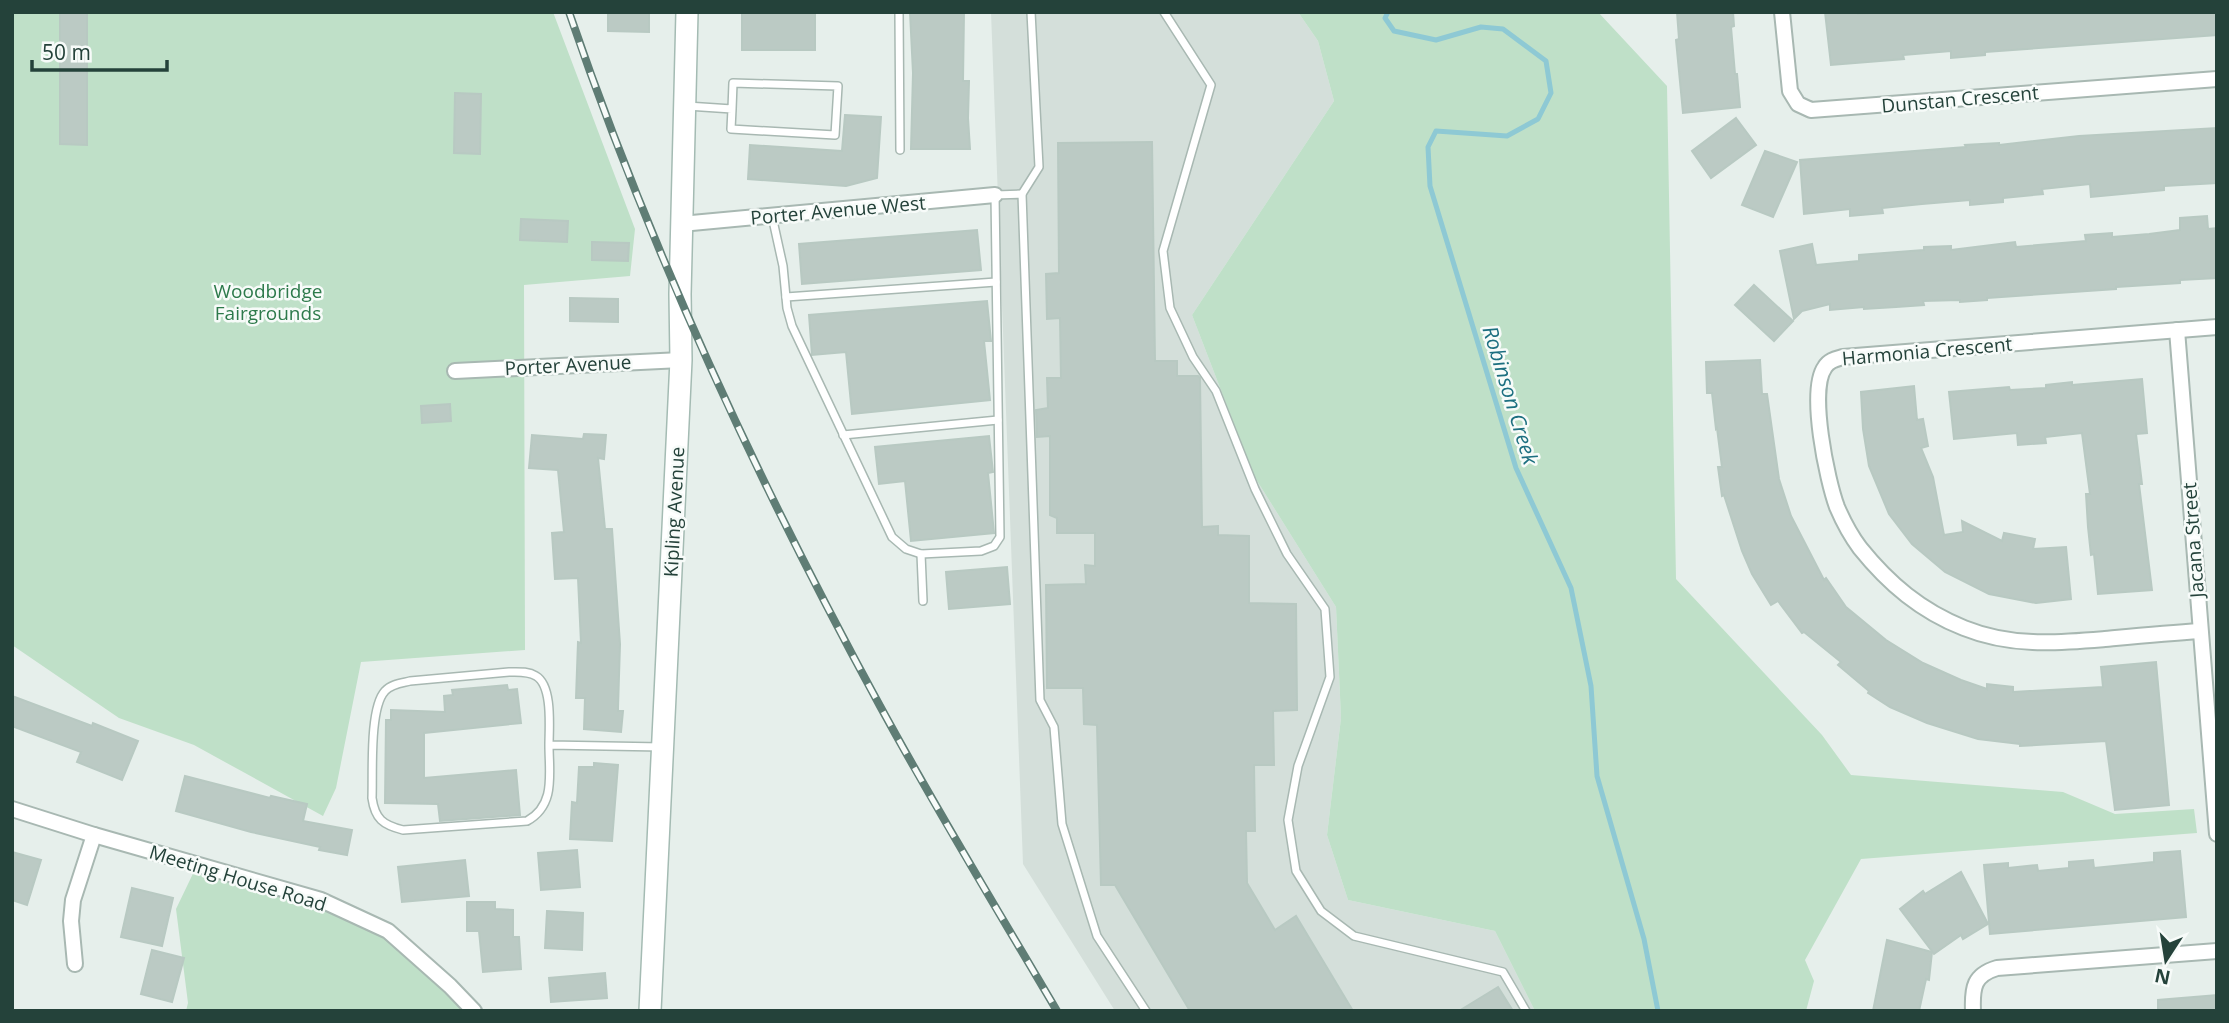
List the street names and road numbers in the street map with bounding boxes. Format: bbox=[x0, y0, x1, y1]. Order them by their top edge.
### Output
street label: Dunstan Crescent bbox=[1880, 79, 2040, 119]
street label: Porter Avenue West bbox=[749, 189, 927, 231]
street label: Harmonia Crescent bbox=[1841, 331, 2014, 371]
street label: Porter Avenue bbox=[504, 349, 632, 381]
street label: Kipling Avenue bbox=[658, 446, 690, 578]
street label: Jacana Street bbox=[2176, 481, 2210, 601]
street label: Meeting House Road bbox=[146, 839, 330, 917]

